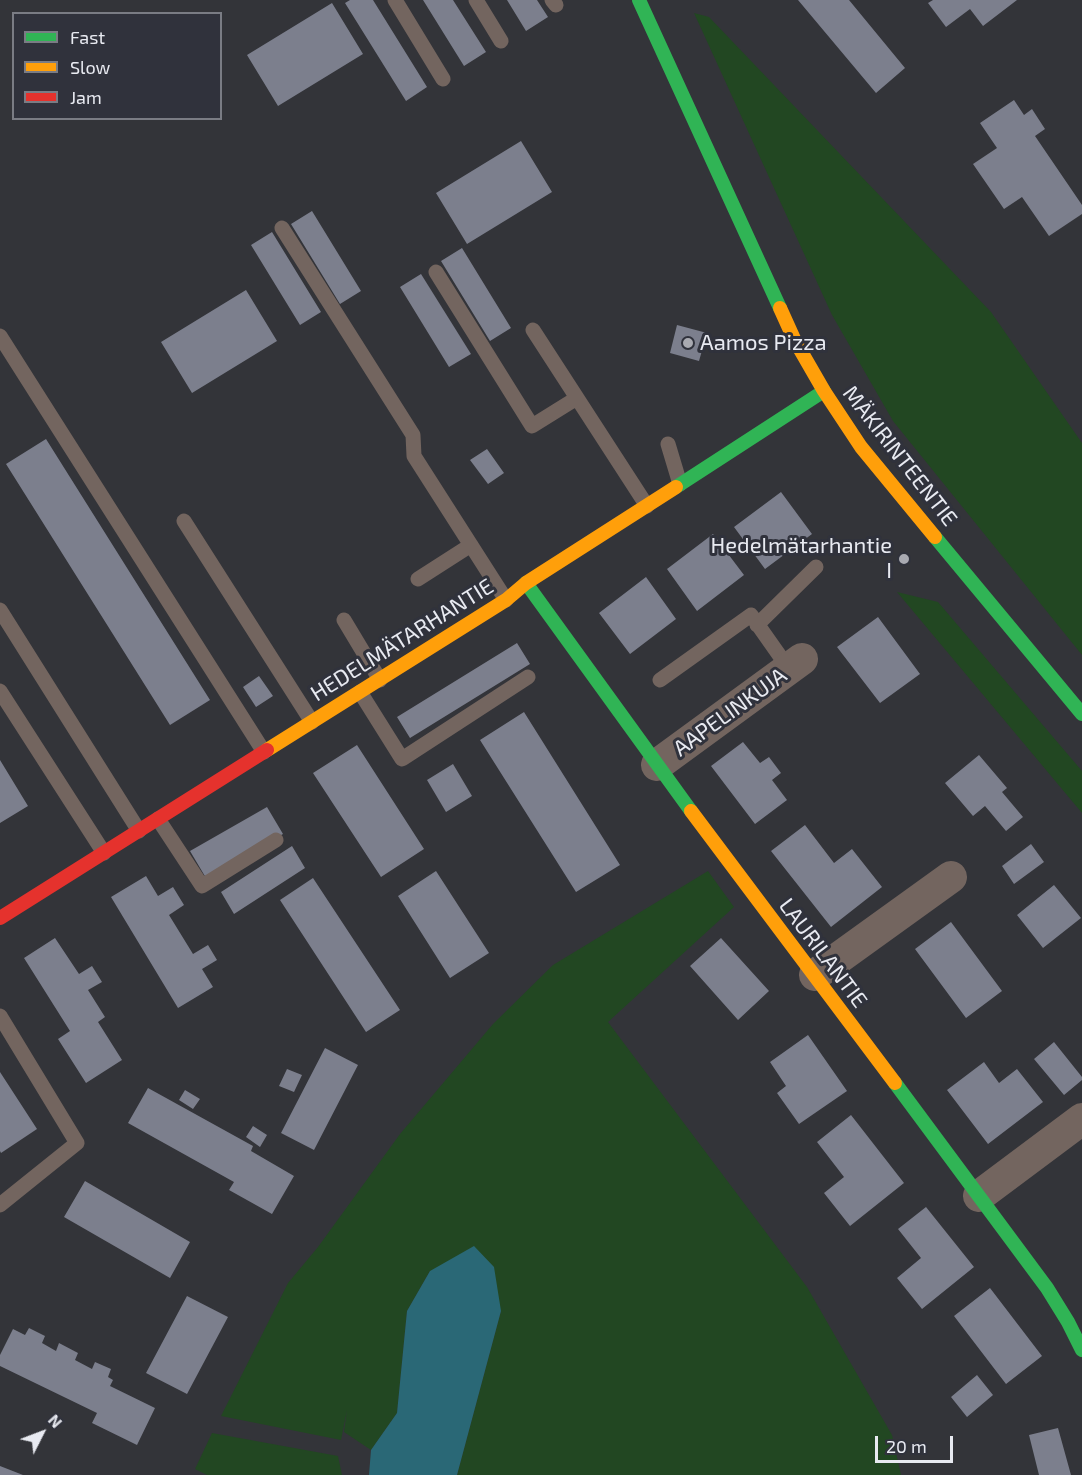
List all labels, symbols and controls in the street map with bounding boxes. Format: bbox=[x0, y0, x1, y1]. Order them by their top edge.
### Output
legend bbox=[12, 12, 222, 120]
text: Fast bbox=[70, 26, 105, 48]
text: Slow bbox=[70, 56, 110, 78]
text: Jam bbox=[70, 86, 102, 108]
place label: Aamos Pizza bbox=[700, 330, 827, 356]
marker: Aamos Pizza bbox=[681, 336, 695, 350]
street label: MÄKIRINTEENTIE bbox=[837, 381, 963, 531]
place label: Hedelmätarhantie I bbox=[711, 533, 892, 584]
marker: Hedelmätarhantie I bbox=[897, 552, 911, 566]
street label: HEDELMÄTARHANTIE bbox=[306, 573, 498, 707]
street label: AAPELINKUJA bbox=[668, 662, 792, 762]
street label: LAURILANTIE bbox=[773, 893, 873, 1013]
north arrow bbox=[12, 1403, 72, 1463]
text: N bbox=[45, 1410, 67, 1431]
scale bar bbox=[878, 1424, 956, 1462]
text: 20 m bbox=[886, 1435, 927, 1457]

